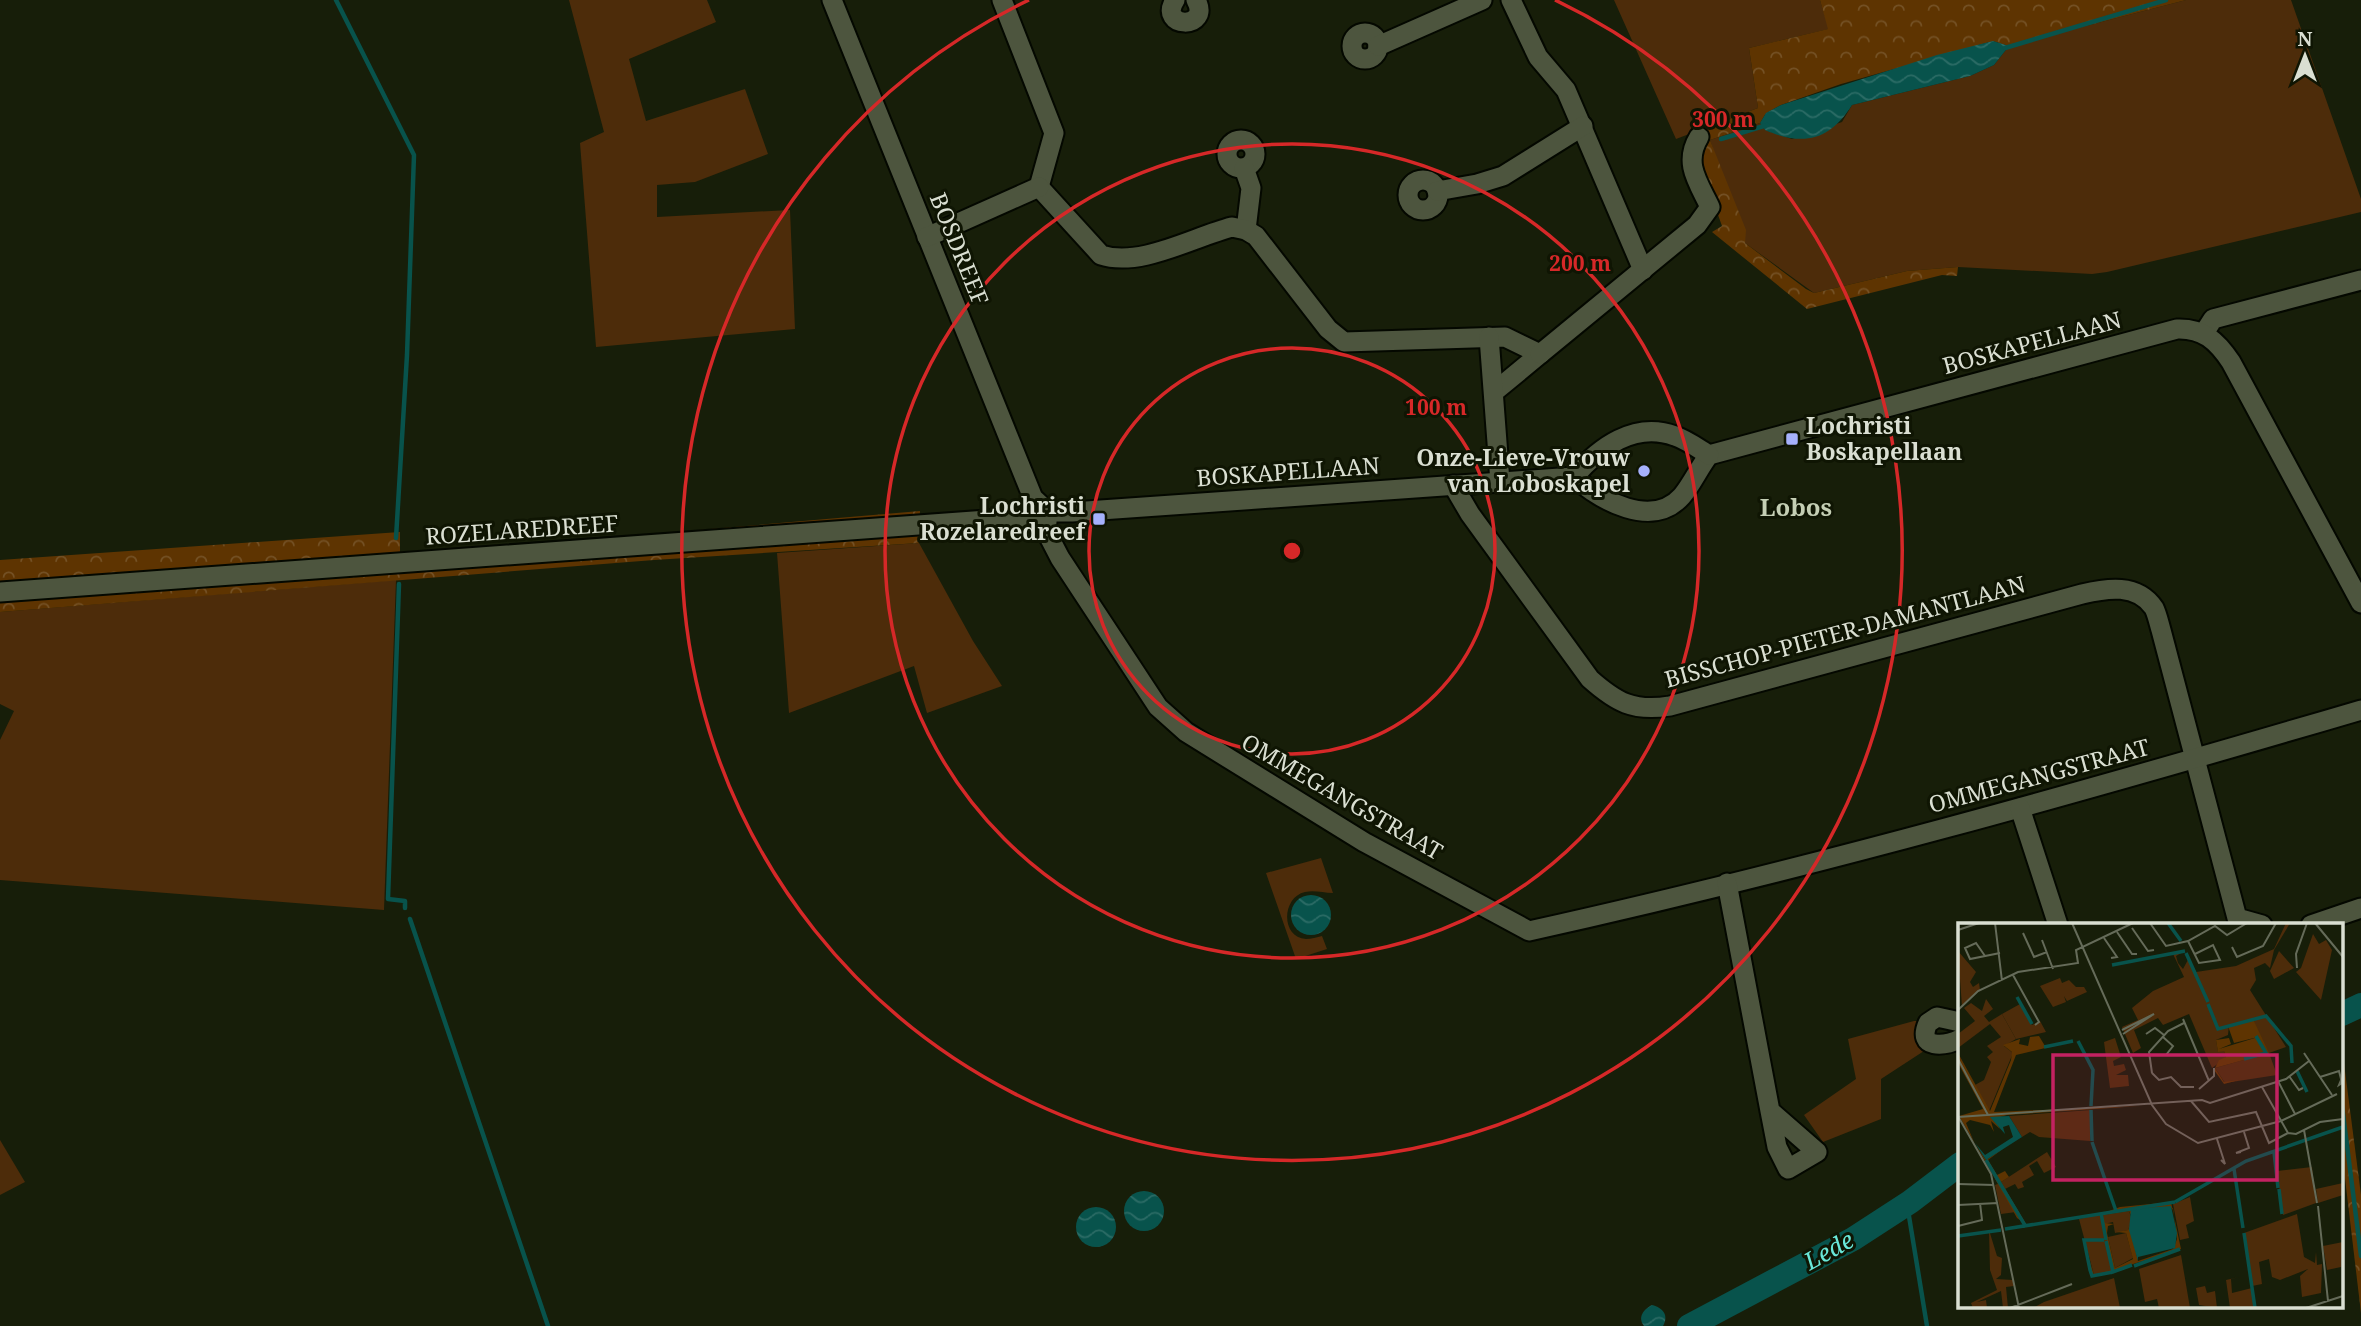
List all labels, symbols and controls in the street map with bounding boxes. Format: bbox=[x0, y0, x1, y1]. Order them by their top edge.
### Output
north arrow bbox=[2270, 21, 2340, 91]
text: N bbox=[2298, 26, 2313, 52]
text: 300 m bbox=[1692, 105, 1754, 133]
street label: BOSDREEF bbox=[923, 188, 997, 310]
text: 200 m bbox=[1549, 249, 1611, 277]
street label: BOSKAPELLAAN bbox=[1939, 303, 2125, 381]
text: 100 m bbox=[1405, 393, 1467, 421]
place label: Lochristi Boskapellaan bbox=[1806, 409, 1962, 467]
marker: Lochristi Boskapellaan bbox=[1784, 431, 1800, 447]
place label: Onze-Lieve-Vrouw van Loboskapel bbox=[1416, 441, 1630, 499]
street label: BOSKAPELLAAN bbox=[1195, 449, 1381, 493]
marker: Onze-Lieve-Vrouw van Loboskapel bbox=[1636, 463, 1652, 479]
place label: Lochristi Rozelaredreef bbox=[919, 489, 1087, 547]
district label: Lobos bbox=[1760, 490, 1832, 523]
street label: ROZELAREDREEF bbox=[424, 506, 620, 552]
marker: Lochristi Rozelaredreef bbox=[1091, 511, 1107, 527]
centre of rings bbox=[1280, 539, 1304, 563]
street label: BISSCHOP-PIETER-DAMANTLAAN bbox=[1661, 567, 2029, 695]
street label: OMMEGANGSTRAAT bbox=[1236, 725, 1449, 867]
street label: OMMEGANGSTRAAT bbox=[1925, 730, 2153, 820]
inset map bbox=[1958, 923, 2344, 1308]
water label: Lede bbox=[1796, 1222, 1859, 1277]

